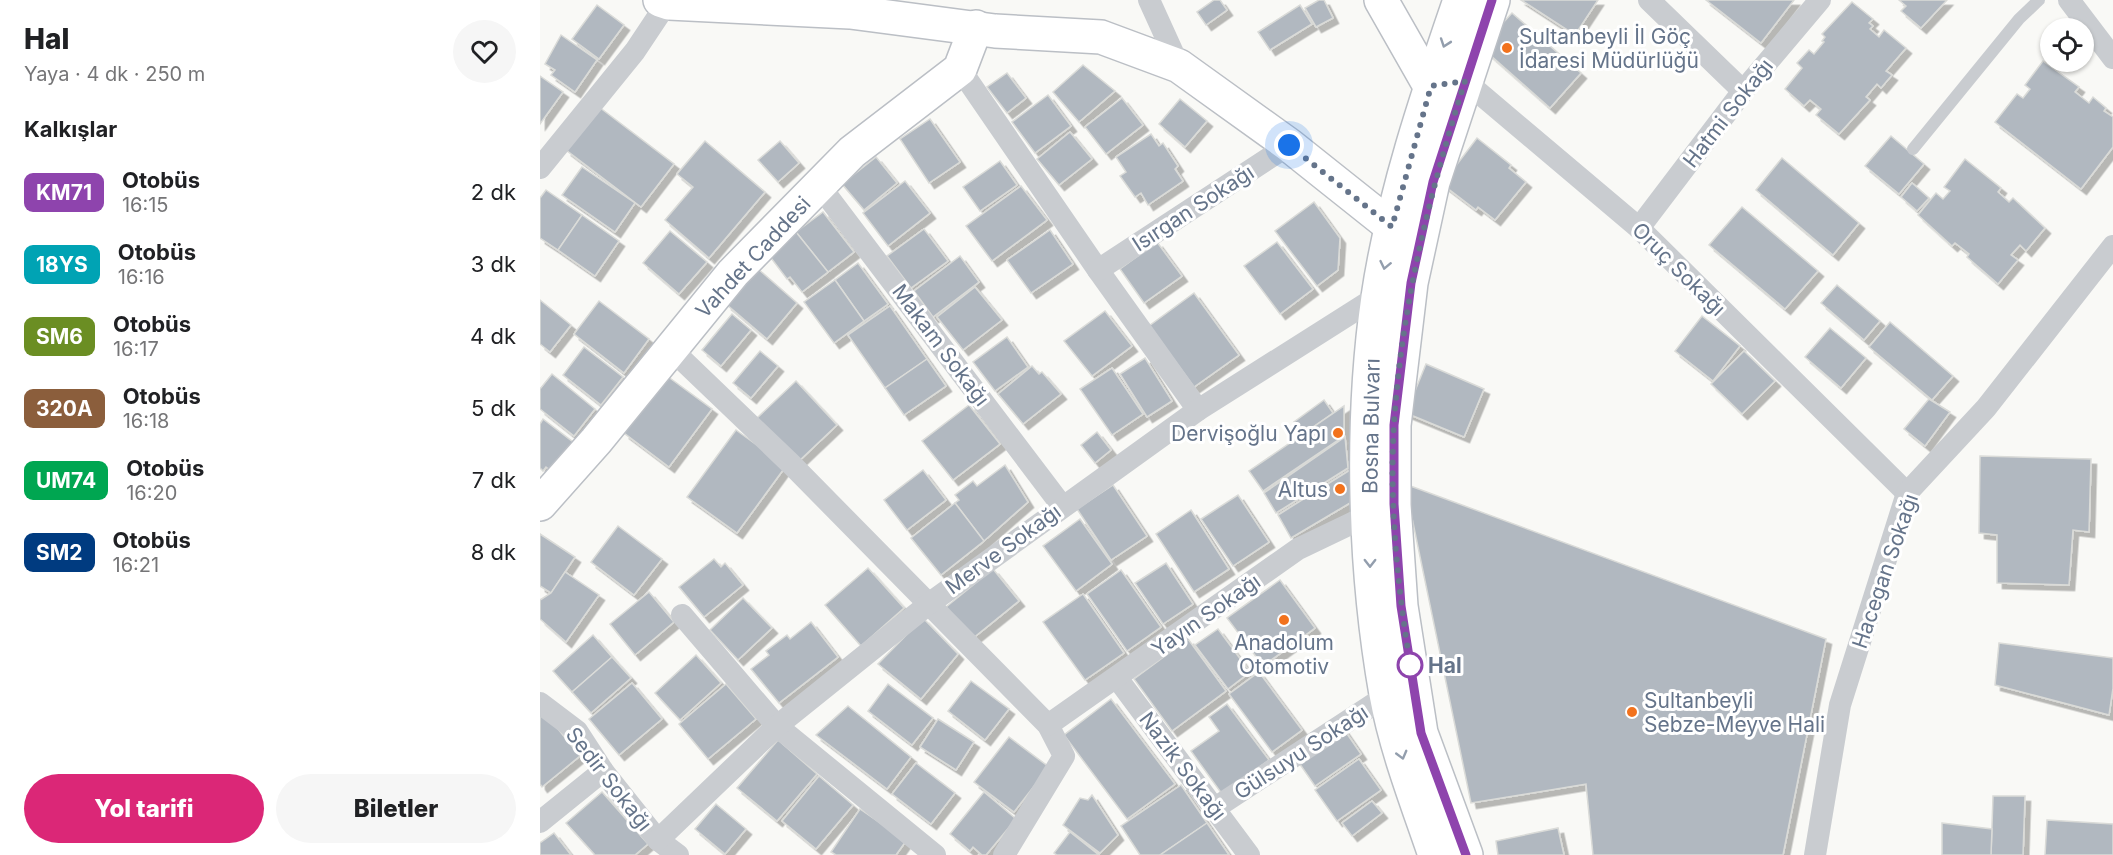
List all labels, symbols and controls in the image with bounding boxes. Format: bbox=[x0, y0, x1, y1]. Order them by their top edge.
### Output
map controls bbox=[2040, 18, 2094, 72]
button: locate bbox=[2040, 18, 2094, 72]
button: heart bbox=[453, 20, 516, 83]
text: Hal bbox=[24, 22, 69, 56]
place label: Sultanbeyli İl Göç İdaresi Müdürlüğü bbox=[1519, 23, 1699, 73]
one-way arrow bbox=[1440, 37, 1453, 48]
marker: Sultanbeyli İl Göç İdaresi Müdürlüğü bbox=[1500, 41, 1514, 55]
street label: Hatmi Sokağı bbox=[1678, 54, 1778, 172]
text: Yaya · 4 dk · 250 m bbox=[24, 62, 205, 86]
text: Kalkışlar bbox=[24, 116, 117, 142]
your location bbox=[1274, 130, 1304, 160]
street label: Isırgan Sokağı bbox=[1128, 159, 1258, 257]
text: Otobüs bbox=[122, 167, 200, 193]
text: 2 dk bbox=[471, 179, 516, 205]
text: KM71 bbox=[36, 180, 92, 205]
street label: Vahdet Caddesi bbox=[690, 191, 816, 323]
text: 16:15 bbox=[122, 193, 169, 217]
street label: Oruç Sokağı bbox=[1627, 217, 1731, 321]
text: Otobüs bbox=[118, 239, 196, 265]
text: 3 dk bbox=[471, 251, 516, 277]
text: 18YS bbox=[36, 252, 88, 277]
one-way arrow bbox=[1379, 259, 1392, 269]
text: 16:16 bbox=[118, 265, 165, 289]
street label: Makam Sokağı bbox=[887, 279, 995, 411]
text: Otobüs bbox=[113, 311, 191, 337]
text: 4 dk bbox=[470, 323, 516, 349]
text: SM6 bbox=[36, 324, 83, 349]
text: 16:17 bbox=[113, 337, 159, 361]
street label: Bosna Bulvarı bbox=[1357, 358, 1385, 494]
text: Otobüs bbox=[123, 383, 201, 409]
text: 5 dk bbox=[471, 395, 516, 421]
text: 320A bbox=[36, 396, 93, 421]
text: 16:18 bbox=[123, 409, 169, 433]
place label: Dervişoğlu Yapı bbox=[1171, 421, 1326, 446]
marker: Dervişoğlu Yapı bbox=[1331, 426, 1345, 440]
text: Otobüs bbox=[126, 455, 204, 481]
text: 7 dk bbox=[472, 467, 516, 493]
text: UM74 bbox=[36, 468, 96, 493]
place label: Altus bbox=[1278, 477, 1328, 502]
text: 16:20 bbox=[126, 481, 177, 505]
marker: Altus bbox=[1333, 482, 1347, 496]
street label: Hacegan Sokağı bbox=[1847, 490, 1923, 652]
street label: Merve Sokağı bbox=[941, 499, 1065, 599]
text: Otobüs bbox=[113, 527, 191, 553]
text: 8 dk bbox=[471, 539, 516, 565]
text: SM2 bbox=[36, 540, 83, 565]
text: 16:21 bbox=[113, 553, 159, 577]
one-way arrow bbox=[1363, 559, 1376, 568]
street label: Yayın Sokağı bbox=[1147, 568, 1265, 662]
marker: Anadolum Otomotiv bbox=[1277, 613, 1291, 627]
place label: Anadolum Otomotiv bbox=[1234, 630, 1334, 679]
marker: Hal bbox=[1397, 652, 1423, 678]
place label: Hal bbox=[1428, 653, 1462, 678]
place label: Sultanbeyli Sebze-Meyve Hali bbox=[1644, 688, 1825, 737]
street label: Gülsuyu Sokağı bbox=[1230, 700, 1372, 804]
marker: Sultanbeyli Sebze-Meyve Hali bbox=[1625, 705, 1639, 719]
street label: Nazik Sokağı bbox=[1134, 707, 1232, 825]
street label: Sedir Sokağı bbox=[561, 722, 657, 836]
one-way arrow bbox=[1395, 749, 1407, 760]
button: Yol tarifi bbox=[24, 774, 264, 843]
button: Biletler bbox=[276, 774, 516, 843]

